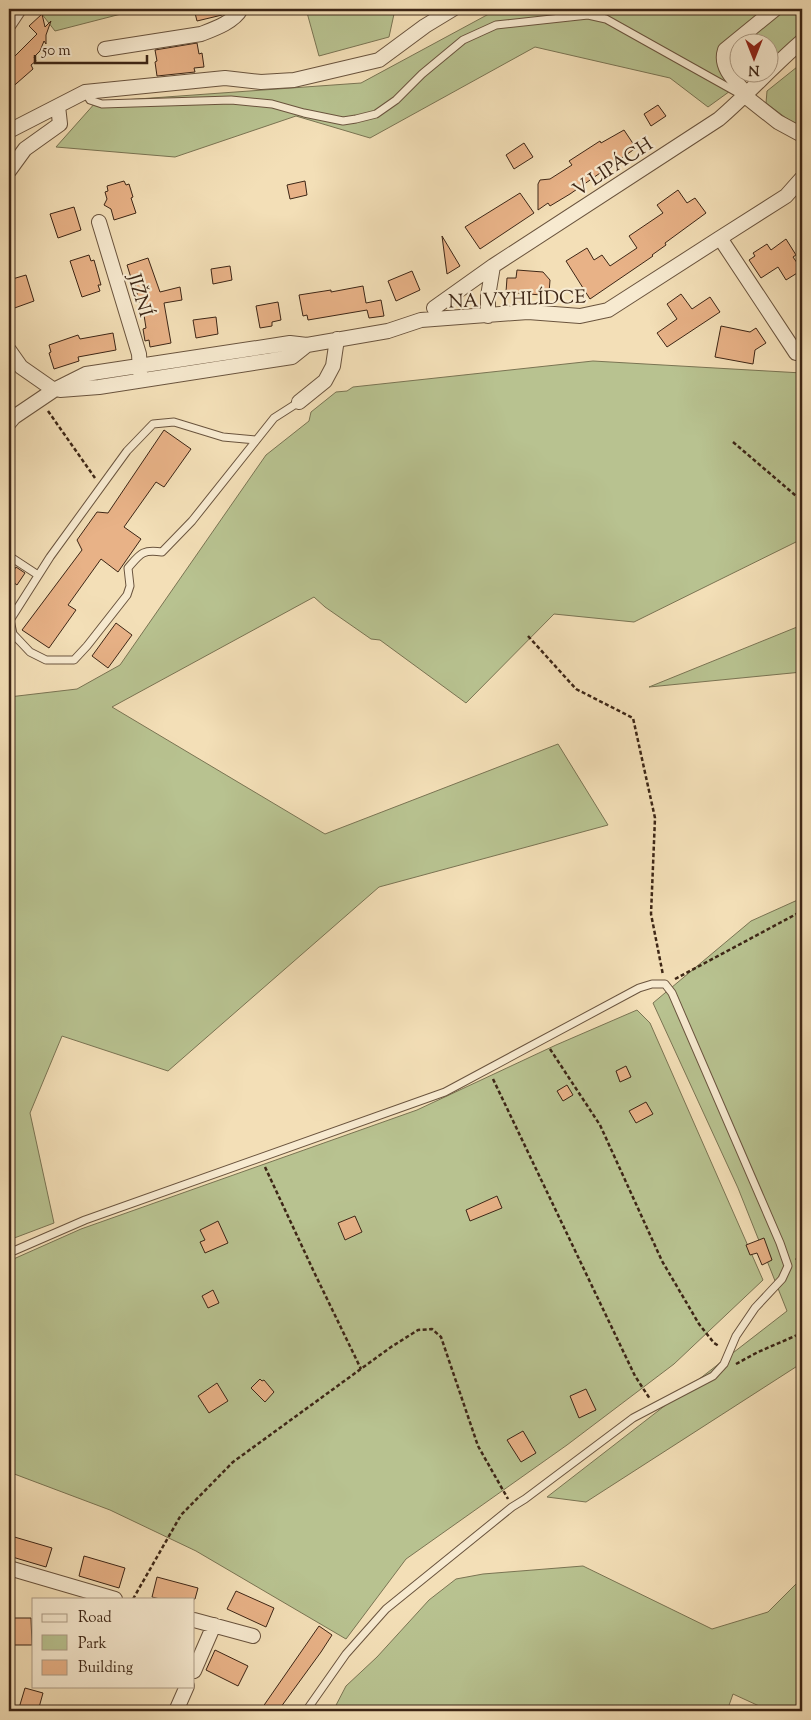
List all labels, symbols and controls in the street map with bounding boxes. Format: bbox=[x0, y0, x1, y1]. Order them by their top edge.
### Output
scale bar bbox=[35, 32, 148, 64]
north arrow bbox=[728, 32, 778, 82]
text: 50 m bbox=[41, 41, 71, 62]
text: N bbox=[748, 59, 760, 79]
street label: V LIPÁCH bbox=[568, 132, 659, 204]
street label: JIŽNÍ bbox=[119, 270, 158, 321]
street label: NA VYHLÍDCE bbox=[448, 285, 587, 316]
legend bbox=[32, 1598, 195, 1688]
text: Road bbox=[78, 1608, 112, 1629]
text: Park bbox=[78, 1634, 107, 1655]
text: Building bbox=[78, 1658, 133, 1679]

